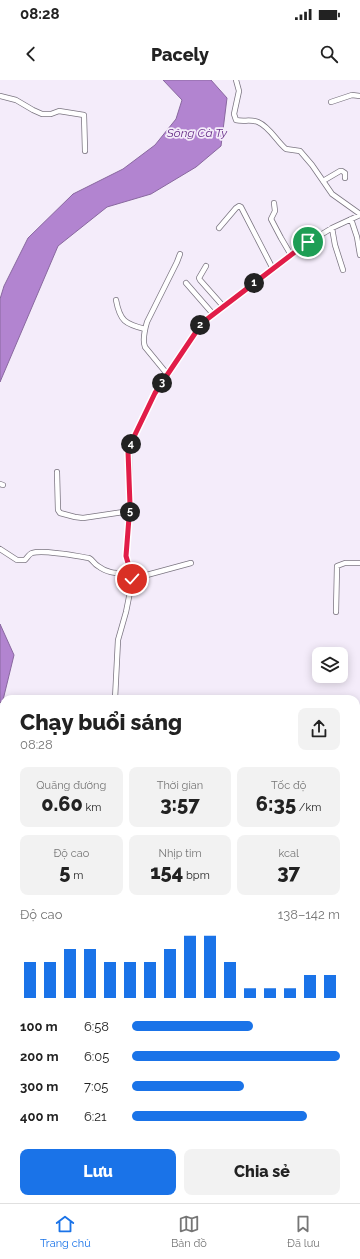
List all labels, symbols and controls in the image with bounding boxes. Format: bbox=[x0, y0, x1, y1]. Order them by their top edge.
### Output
text: 08:28 bbox=[20, 5, 60, 23]
icon: back bbox=[20, 43, 42, 65]
icon: search bbox=[318, 43, 340, 65]
text: Pacely bbox=[151, 44, 209, 65]
water label: Sông Cà Ty bbox=[166, 126, 228, 140]
pin bbox=[291, 225, 325, 259]
icon: arrive bbox=[297, 231, 319, 253]
pin: 1 bbox=[244, 273, 264, 293]
text: 1 bbox=[251, 276, 257, 289]
pin: 2 bbox=[190, 315, 210, 335]
text: 2 bbox=[197, 318, 203, 331]
pin: 3 bbox=[152, 373, 172, 393]
text: 3 bbox=[159, 376, 165, 389]
pin: 4 bbox=[121, 434, 141, 454]
text: 4 bbox=[128, 437, 134, 450]
pin: 5 bbox=[120, 502, 140, 522]
text: 5 bbox=[127, 505, 133, 518]
pin bbox=[115, 562, 149, 596]
icon: check bbox=[121, 568, 143, 590]
map controls bbox=[312, 647, 348, 683]
button: layers bbox=[312, 647, 348, 683]
button: share bbox=[298, 708, 340, 750]
text: Chạy buổi sáng bbox=[20, 709, 182, 735]
text: 08:28 bbox=[20, 737, 53, 752]
text: Quãng đường bbox=[36, 779, 106, 792]
text: Thời gian bbox=[157, 779, 203, 792]
text: Tốc độ bbox=[271, 779, 306, 792]
text: 0.60 bbox=[41, 792, 83, 816]
text: 3:57 bbox=[160, 792, 200, 816]
text: 6:35 bbox=[256, 792, 296, 816]
text: km bbox=[83, 801, 101, 814]
text: /km bbox=[296, 801, 321, 814]
text: Độ cao bbox=[53, 847, 89, 860]
text: Nhịp tim bbox=[158, 847, 202, 860]
text: kcal bbox=[278, 847, 299, 860]
text: 5 bbox=[59, 860, 70, 884]
text: 154 bbox=[150, 860, 183, 884]
text: 37 bbox=[277, 860, 300, 884]
text: m bbox=[70, 869, 83, 882]
text: bpm bbox=[183, 869, 210, 882]
text: Độ cao bbox=[20, 907, 62, 922]
text: 138–142 m bbox=[278, 907, 340, 922]
text: 100 m bbox=[20, 1019, 58, 1034]
text: 6:58 bbox=[84, 1019, 109, 1034]
text: 200 m bbox=[20, 1049, 59, 1064]
text: 6:05 bbox=[84, 1049, 109, 1064]
text: 300 m bbox=[20, 1079, 58, 1094]
text: 7:05 bbox=[84, 1079, 108, 1094]
text: 400 m bbox=[20, 1109, 59, 1124]
text: 6:21 bbox=[84, 1109, 107, 1124]
button: Lưu bbox=[20, 1149, 176, 1195]
button: Chia sẻ bbox=[184, 1149, 340, 1195]
tab: Trang chủ bbox=[40, 1213, 91, 1250]
tab: Bản đồ bbox=[171, 1213, 207, 1250]
tab: Đã lưu bbox=[287, 1213, 320, 1250]

